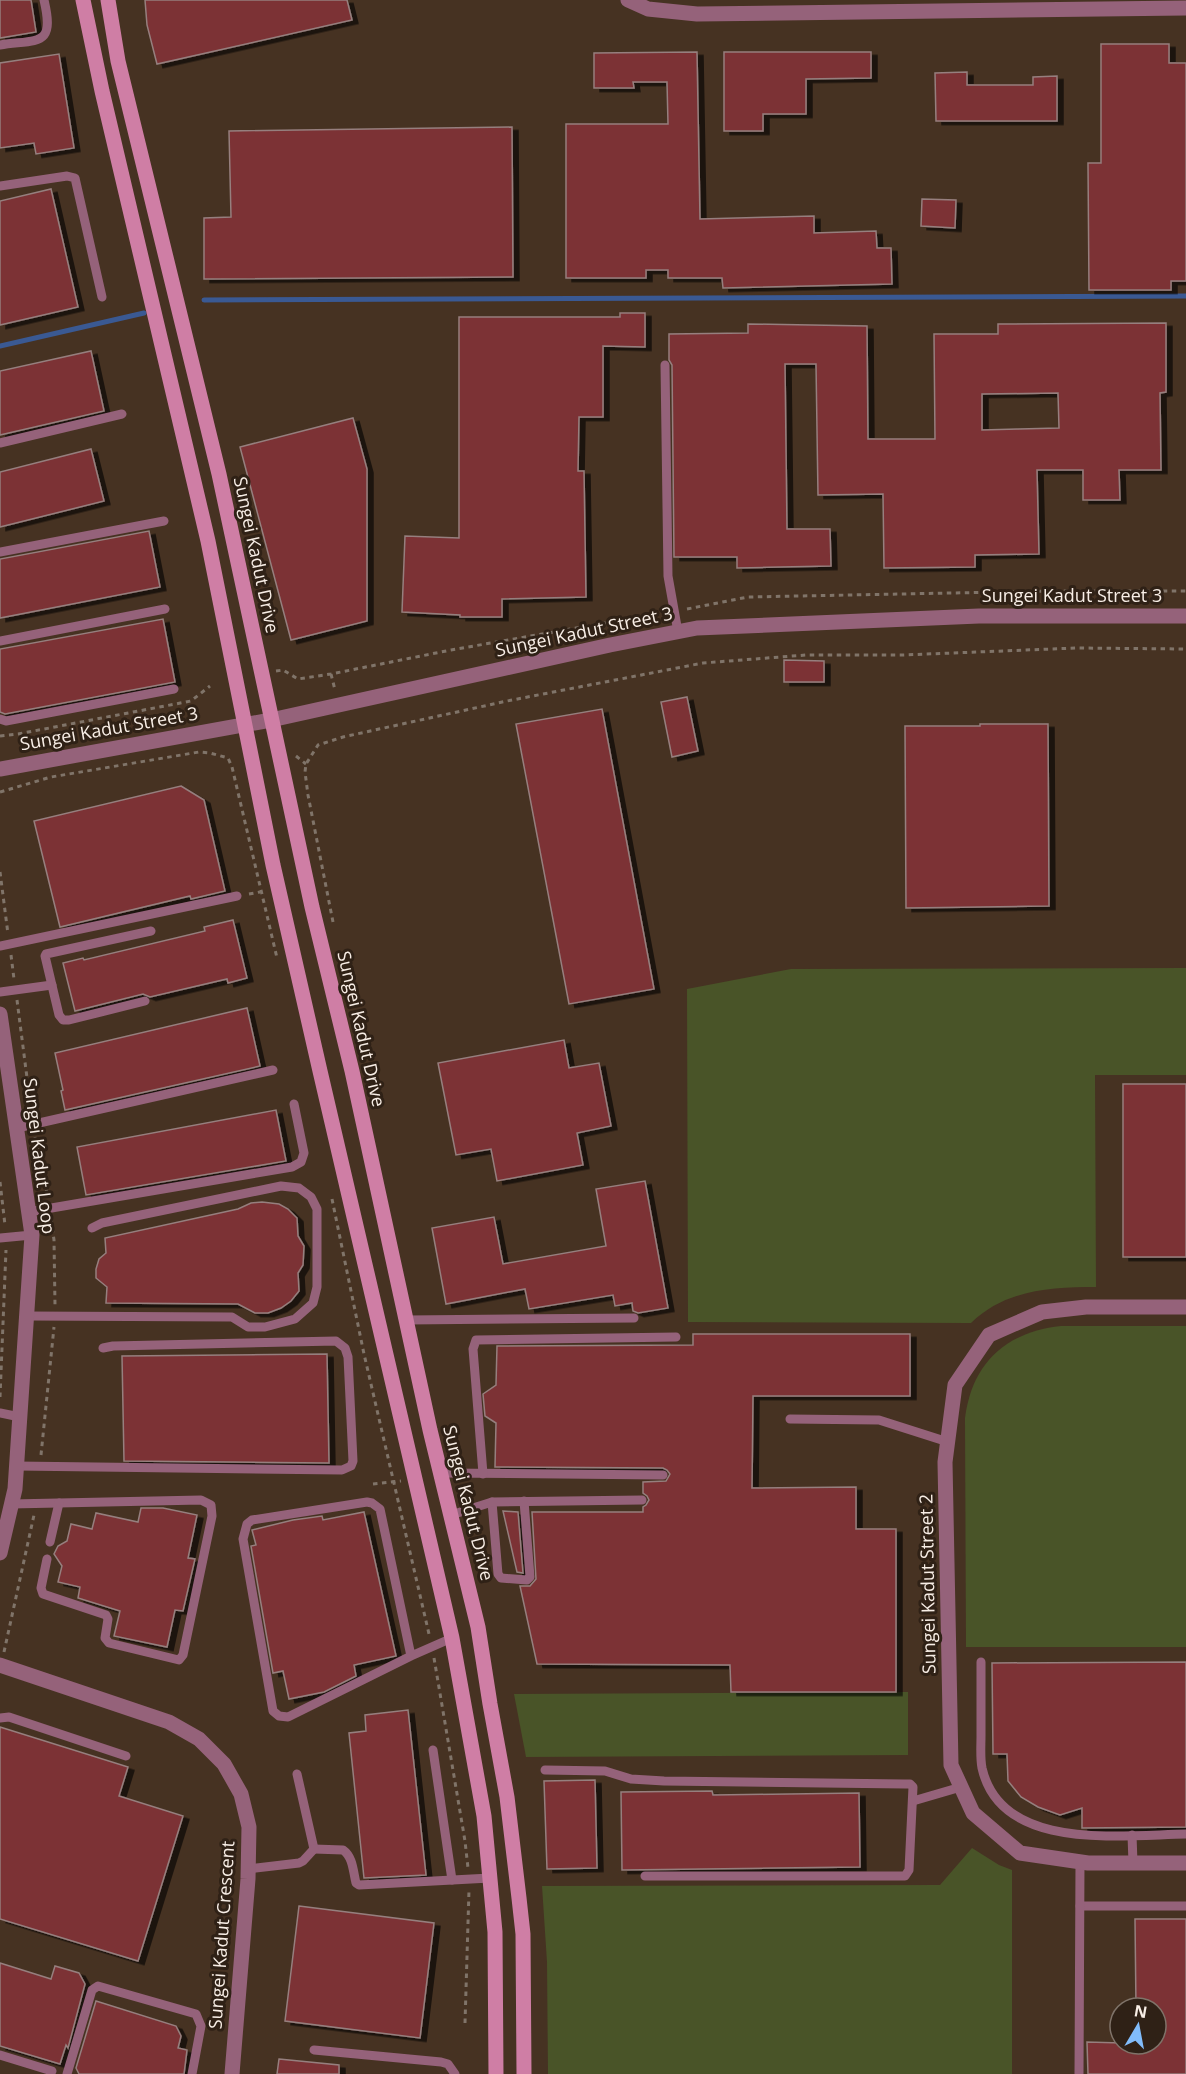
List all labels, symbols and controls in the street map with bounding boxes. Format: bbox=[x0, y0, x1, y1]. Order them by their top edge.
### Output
street label: Sungei Kadut Drive bbox=[229, 474, 285, 635]
street label: Sungei Kadut Street 3 bbox=[982, 583, 1162, 607]
street label: Sungei Kadut Street 3 bbox=[493, 601, 675, 662]
street label: Sungei Kadut Street 3 bbox=[18, 701, 200, 756]
street label: Sungei Kadut Drive bbox=[332, 948, 392, 1109]
street label: Sungei Kadut Loop bbox=[18, 1076, 61, 1235]
street label: Sungei Kadut Drive bbox=[438, 1423, 500, 1583]
street label: Sungei Kadut Street 2 bbox=[913, 1494, 941, 1674]
street label: Sungei Kadut Crescent bbox=[202, 1840, 240, 2030]
north arrow bbox=[1108, 1996, 1168, 2056]
text: N bbox=[1132, 1999, 1149, 2023]

